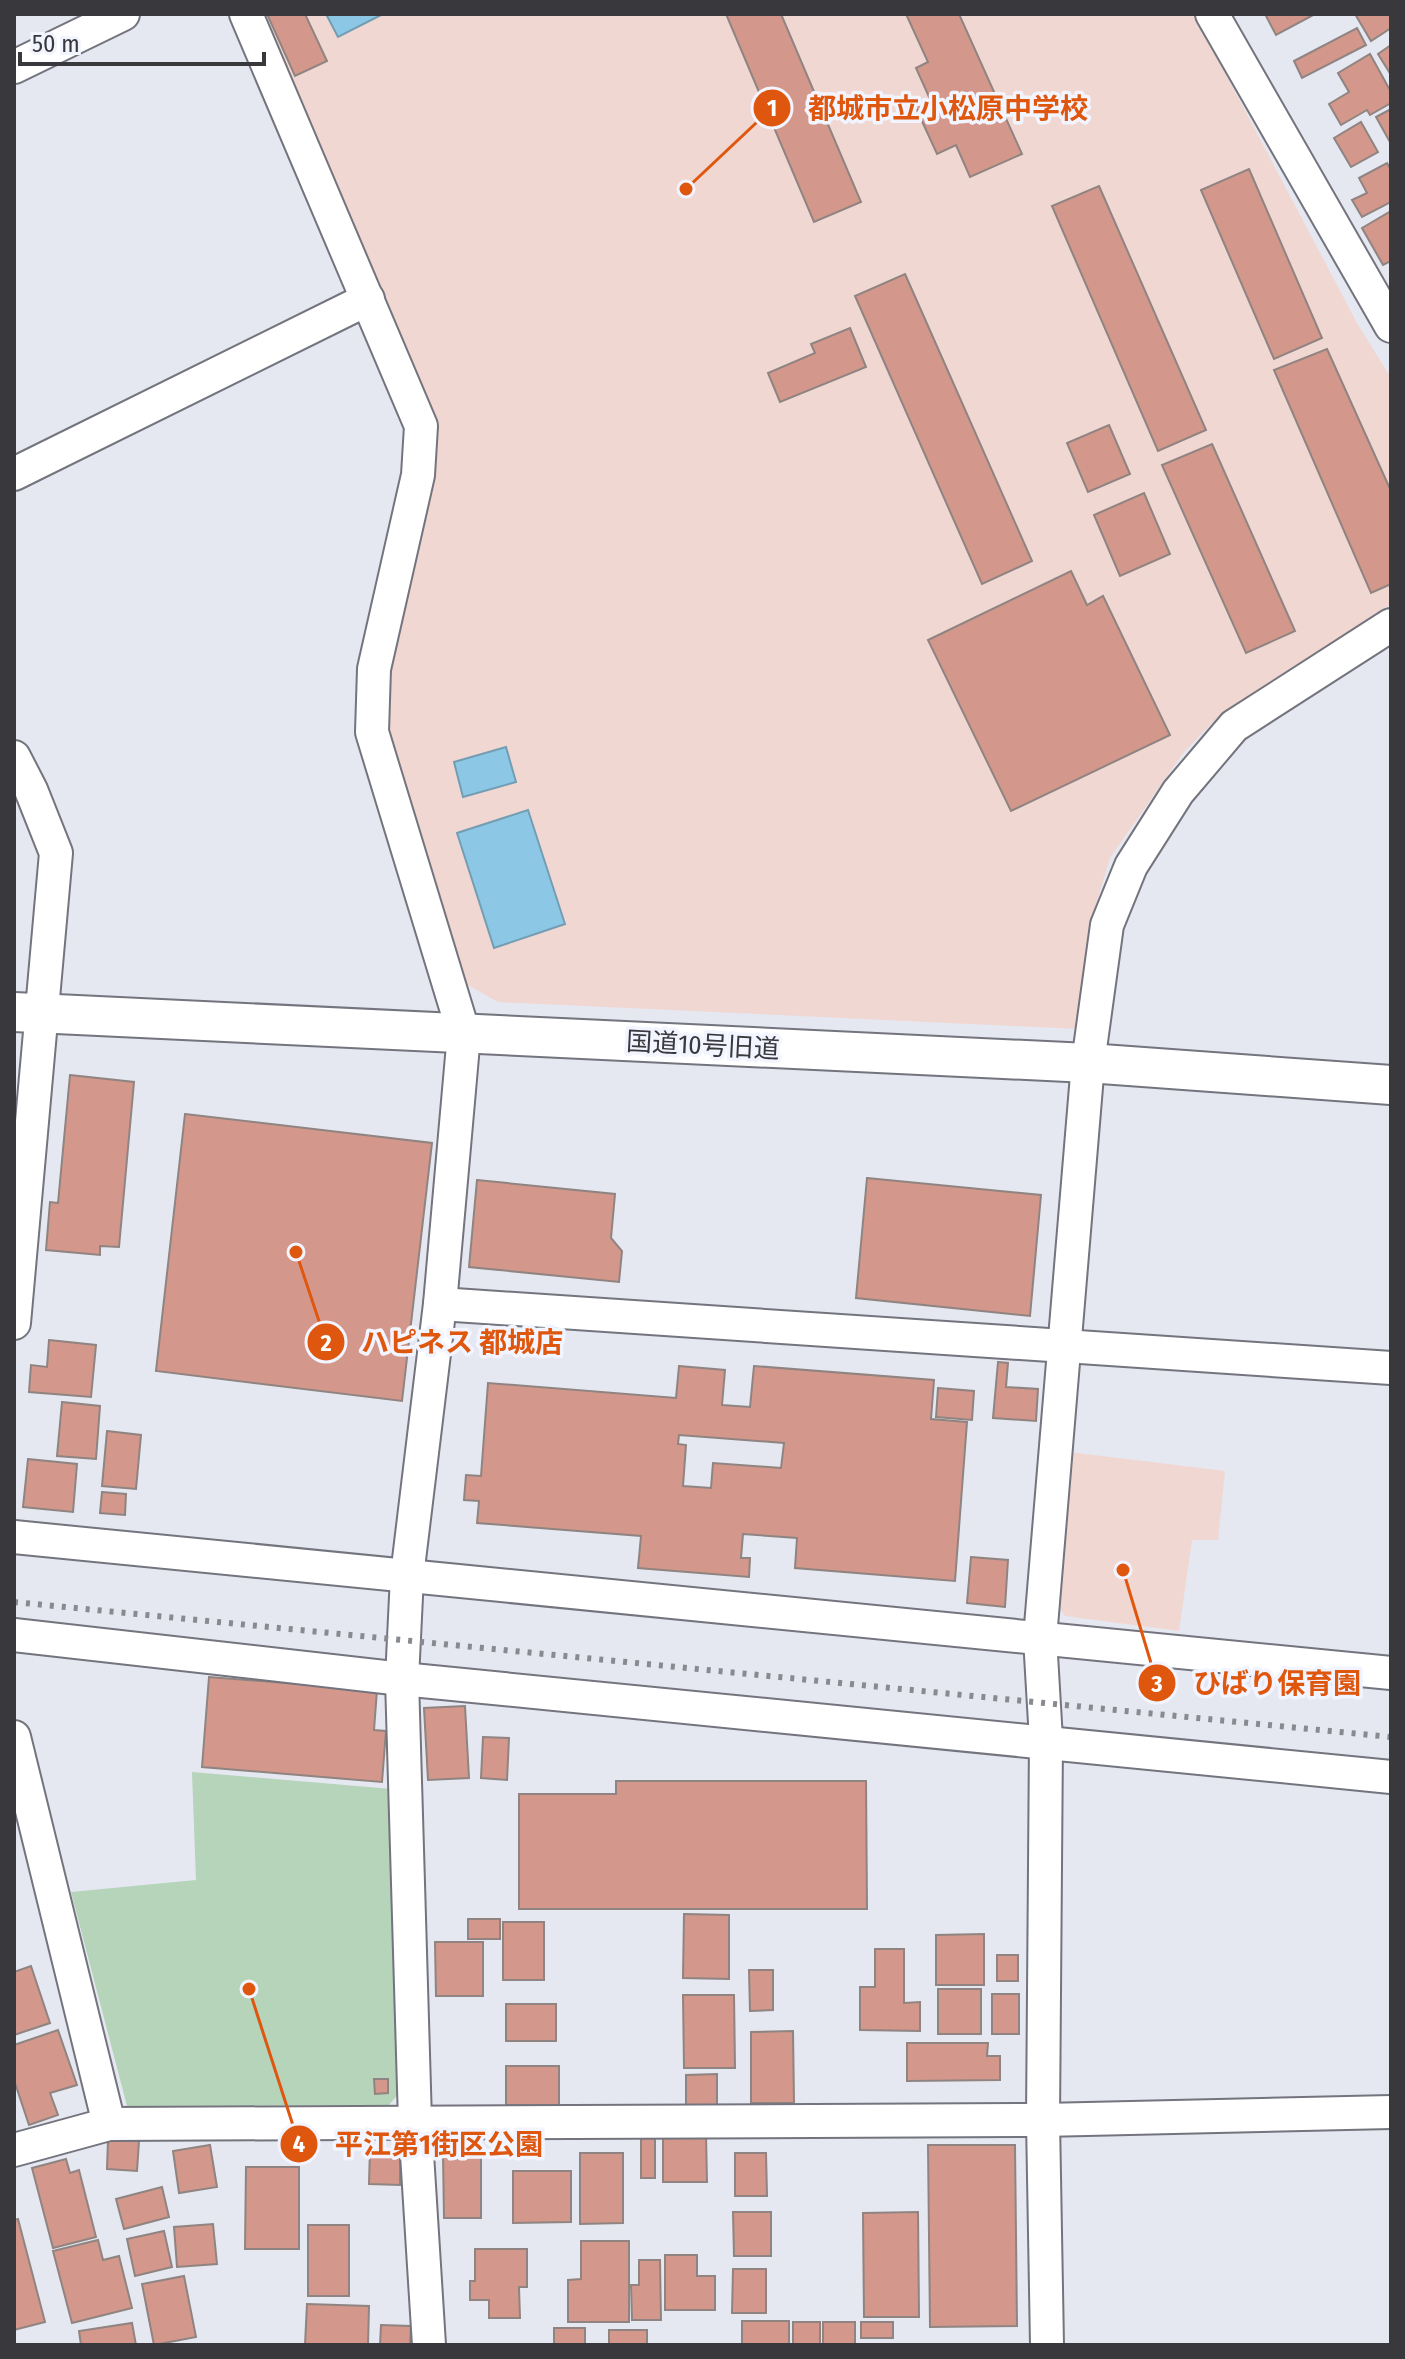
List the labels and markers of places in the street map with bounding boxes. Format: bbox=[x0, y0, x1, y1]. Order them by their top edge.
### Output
callout: 都城市立小松原中学校 bbox=[752, 82, 1104, 134]
callout: ハピネス 都城店 bbox=[306, 1316, 579, 1368]
callout: ひばり保育園 bbox=[1137, 1657, 1377, 1709]
callout: 平江第1街区公園 bbox=[279, 2118, 559, 2170]

